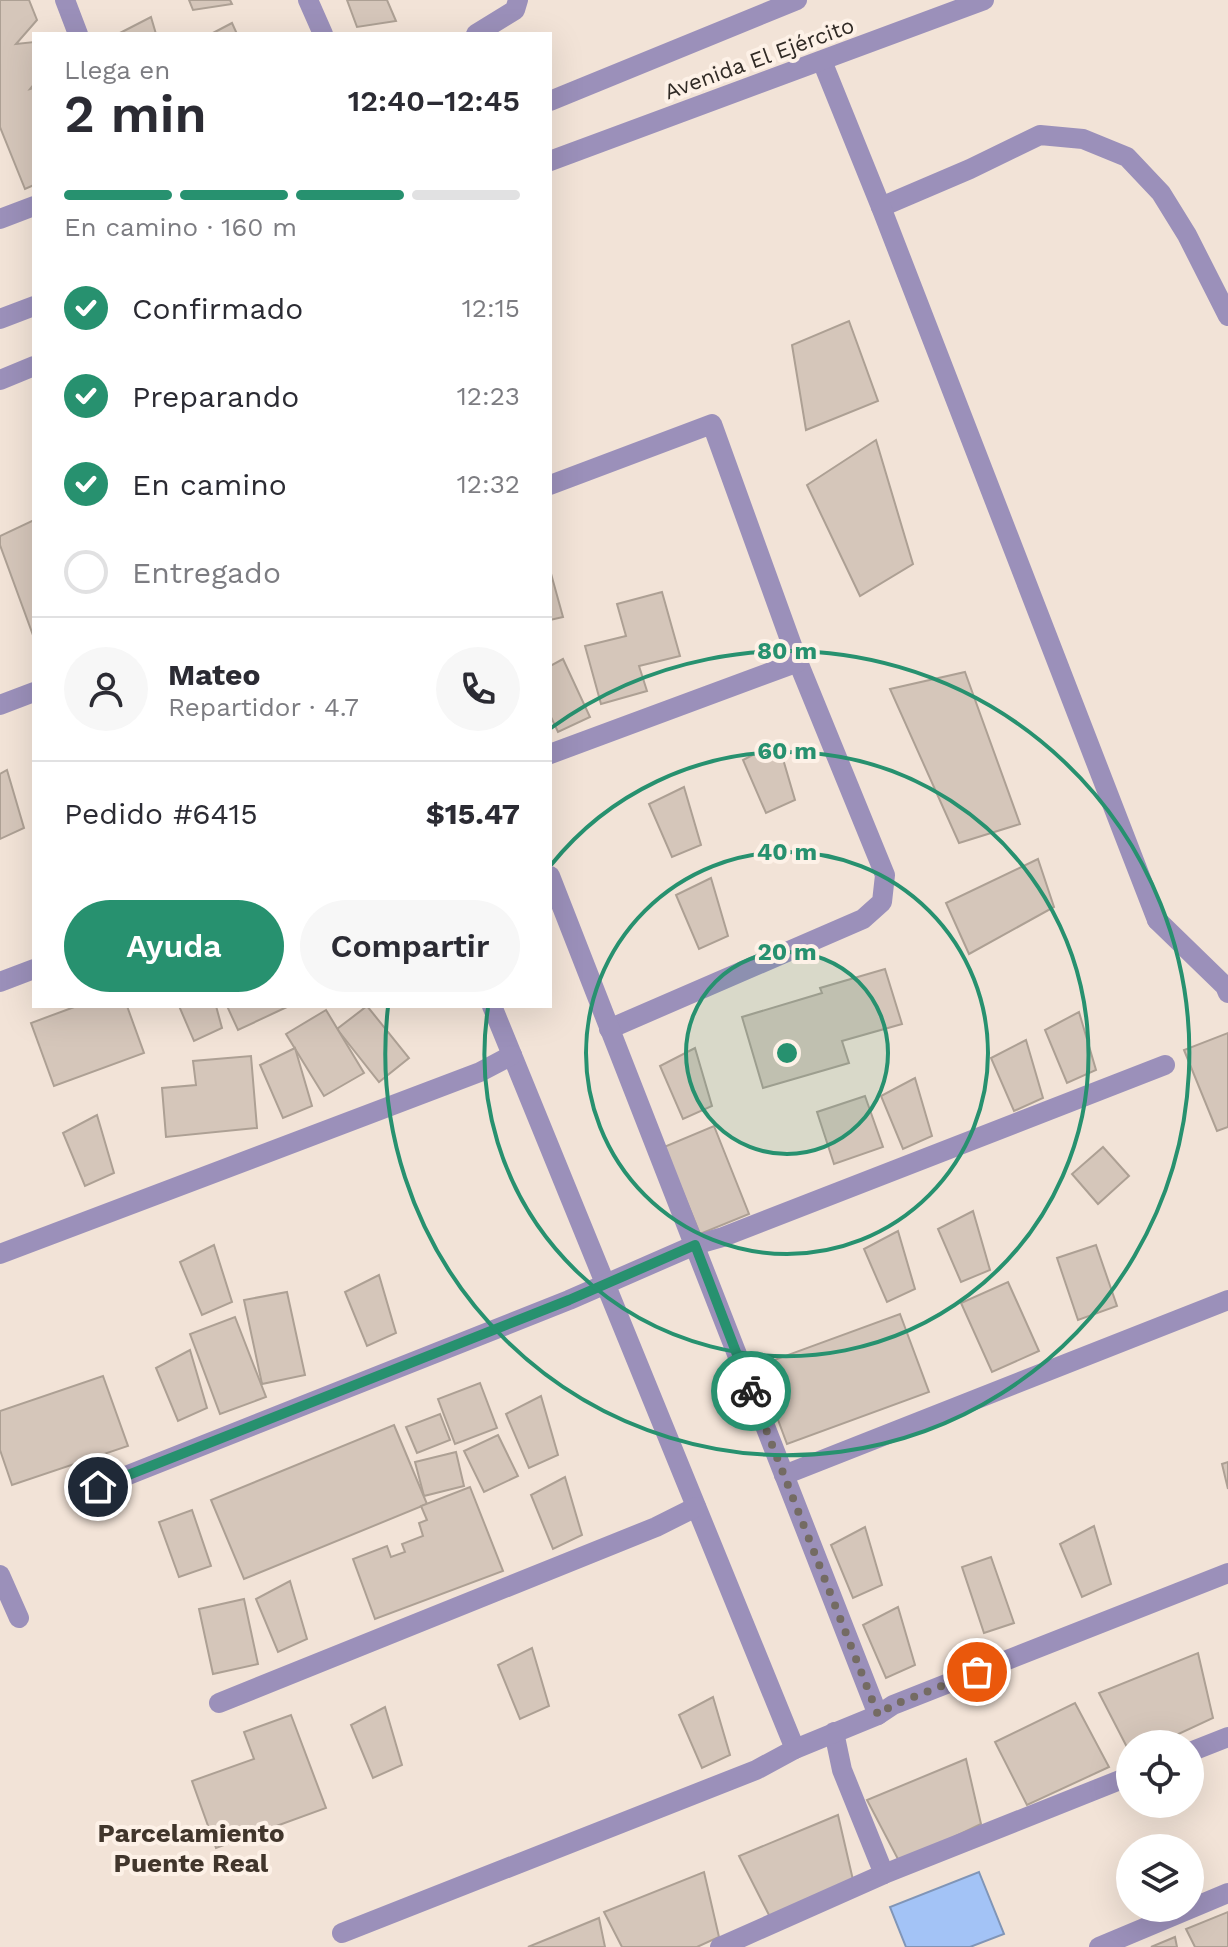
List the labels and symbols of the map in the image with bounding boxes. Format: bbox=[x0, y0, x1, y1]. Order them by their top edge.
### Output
street label: Avenida El Ejército bbox=[661, 13, 857, 104]
text: 80 m bbox=[757, 637, 817, 665]
text: 60 m bbox=[757, 737, 817, 765]
text: 40 m bbox=[757, 838, 817, 866]
text: 20 m bbox=[757, 938, 817, 966]
centre of rings bbox=[773, 1039, 801, 1067]
courier bbox=[711, 1351, 791, 1431]
pin bbox=[64, 1453, 132, 1521]
pin bbox=[943, 1638, 1011, 1706]
district label: Parcelamiento Puente Real bbox=[97, 1818, 285, 1878]

